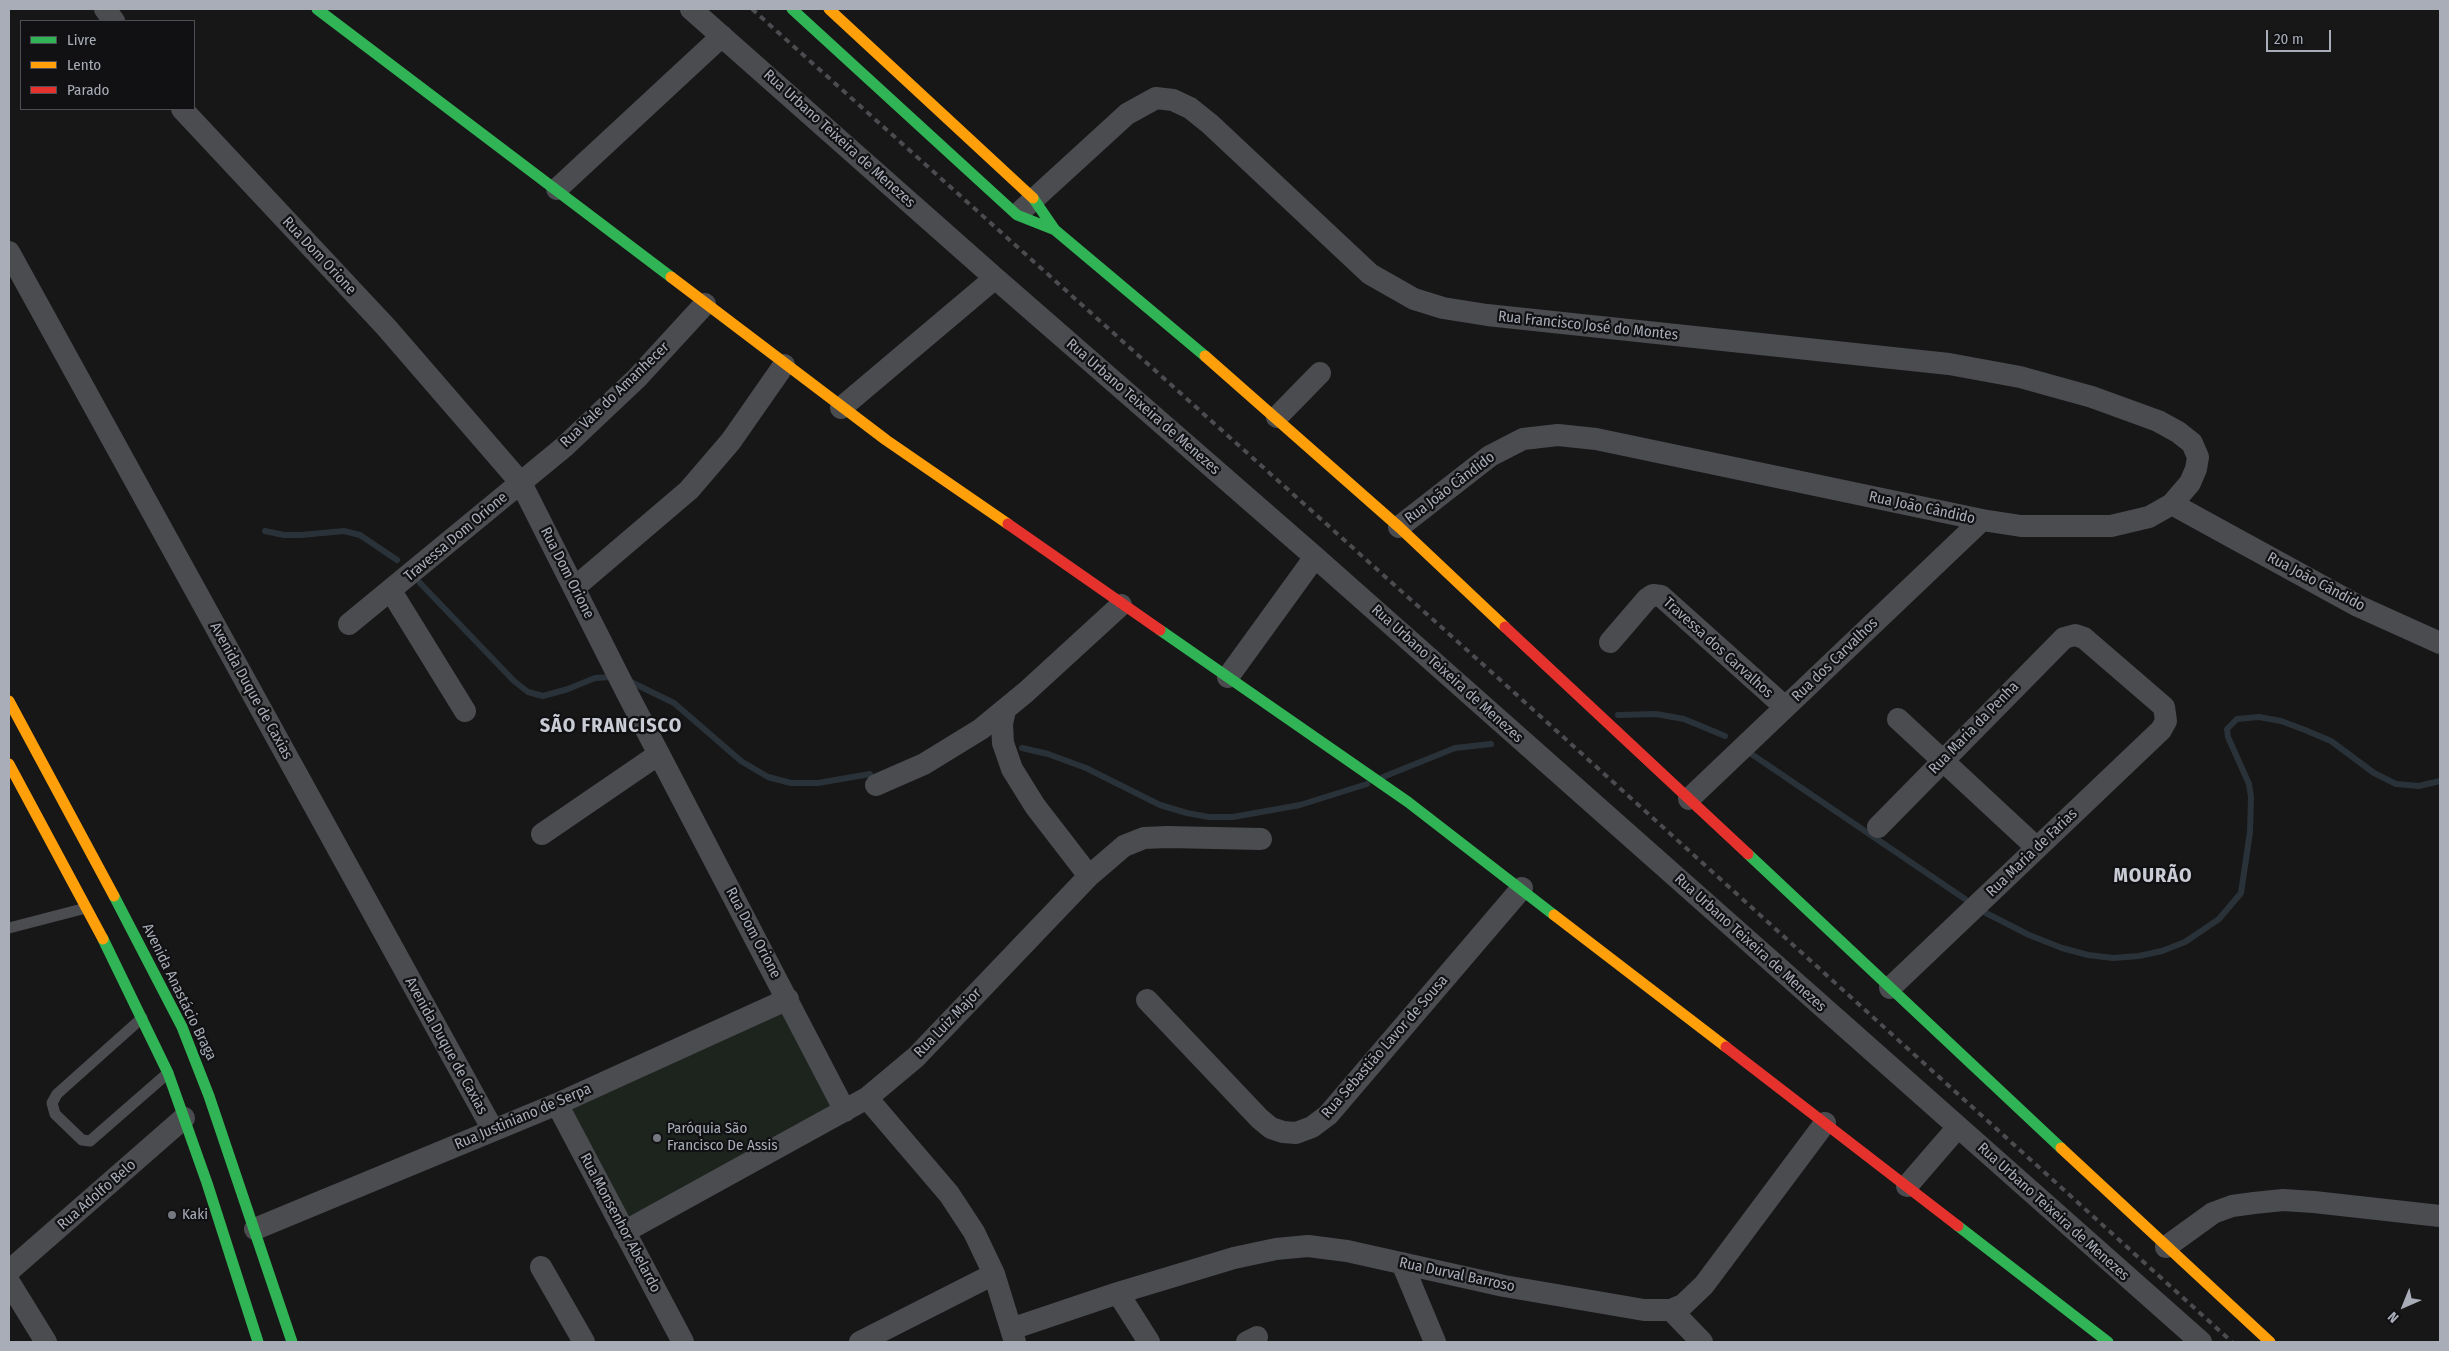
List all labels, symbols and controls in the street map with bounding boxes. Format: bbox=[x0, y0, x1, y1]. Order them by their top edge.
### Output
legend bbox=[20, 20, 195, 110]
scale bar bbox=[2269, 20, 2334, 52]
text: 20 m bbox=[2274, 30, 2304, 48]
text: Livre bbox=[67, 31, 96, 49]
text: Lento bbox=[67, 56, 101, 74]
street label: Rua Urbano Teixeira de Menezes bbox=[759, 66, 919, 212]
text: Parado bbox=[67, 81, 109, 99]
street label: Rua Dom Orione bbox=[278, 213, 360, 299]
street label: Rua Francisco José do Montes bbox=[1497, 308, 1679, 344]
street label: Rua Urbano Teixeira de Menezes bbox=[1062, 335, 1224, 479]
street label: Rua Vale do Amanhecer bbox=[557, 338, 673, 452]
street label: Rua João Cândido bbox=[1401, 448, 1499, 528]
street label: Rua João Cândido bbox=[1867, 488, 1977, 528]
street label: Travessa Dom Orione bbox=[401, 489, 511, 585]
street label: Rua Dom Orione bbox=[536, 524, 598, 622]
street label: Rua João Cândido bbox=[2264, 549, 2368, 615]
street label: Travessa dos Carvalhos bbox=[1659, 594, 1777, 702]
street label: Rua Urbano Teixeira de Menezes bbox=[1367, 601, 1527, 747]
street label: Rua dos Carvalhos bbox=[1788, 614, 1882, 706]
street label: Avenida Duque de Caxias bbox=[206, 619, 296, 763]
street label: Rua Maria da Penha bbox=[1925, 678, 2023, 778]
district label: SÃO FRANCISCO bbox=[538, 714, 684, 738]
street label: Rua Maria de Farias bbox=[1983, 805, 2081, 901]
district label: MOURÃO bbox=[2113, 864, 2193, 888]
street label: Rua Urbano Teixeira de Menezes bbox=[1670, 870, 1830, 1016]
street label: Rua Dom Orione bbox=[722, 885, 784, 981]
street label: Avenida Anastácio Braga bbox=[138, 921, 220, 1063]
street label: Rua Sebastião Lavor de Sousa bbox=[1318, 972, 1452, 1122]
street label: Avenida Duque de Caxias bbox=[401, 974, 491, 1118]
street label: Rua Luiz Major bbox=[911, 985, 985, 1061]
street label: Rua Justiniano de Serpa bbox=[452, 1080, 594, 1154]
place label: Paróquia São Francisco De Assis bbox=[667, 1120, 778, 1155]
marker: Paróquia São Francisco De Assis bbox=[651, 1132, 663, 1144]
street label: Rua Urbano Teixeira de Menezes bbox=[1973, 1139, 2133, 1285]
street label: Rua Monsenhor Abelardo bbox=[576, 1150, 664, 1296]
street label: Rua Adolfo Belo bbox=[54, 1156, 140, 1234]
place label: Kaki bbox=[182, 1206, 208, 1224]
marker: Kaki bbox=[166, 1209, 178, 1221]
street label: Rua Durval Barroso bbox=[1398, 1254, 1516, 1296]
north arrow bbox=[2379, 1281, 2429, 1331]
text: N bbox=[2384, 1308, 2402, 1326]

